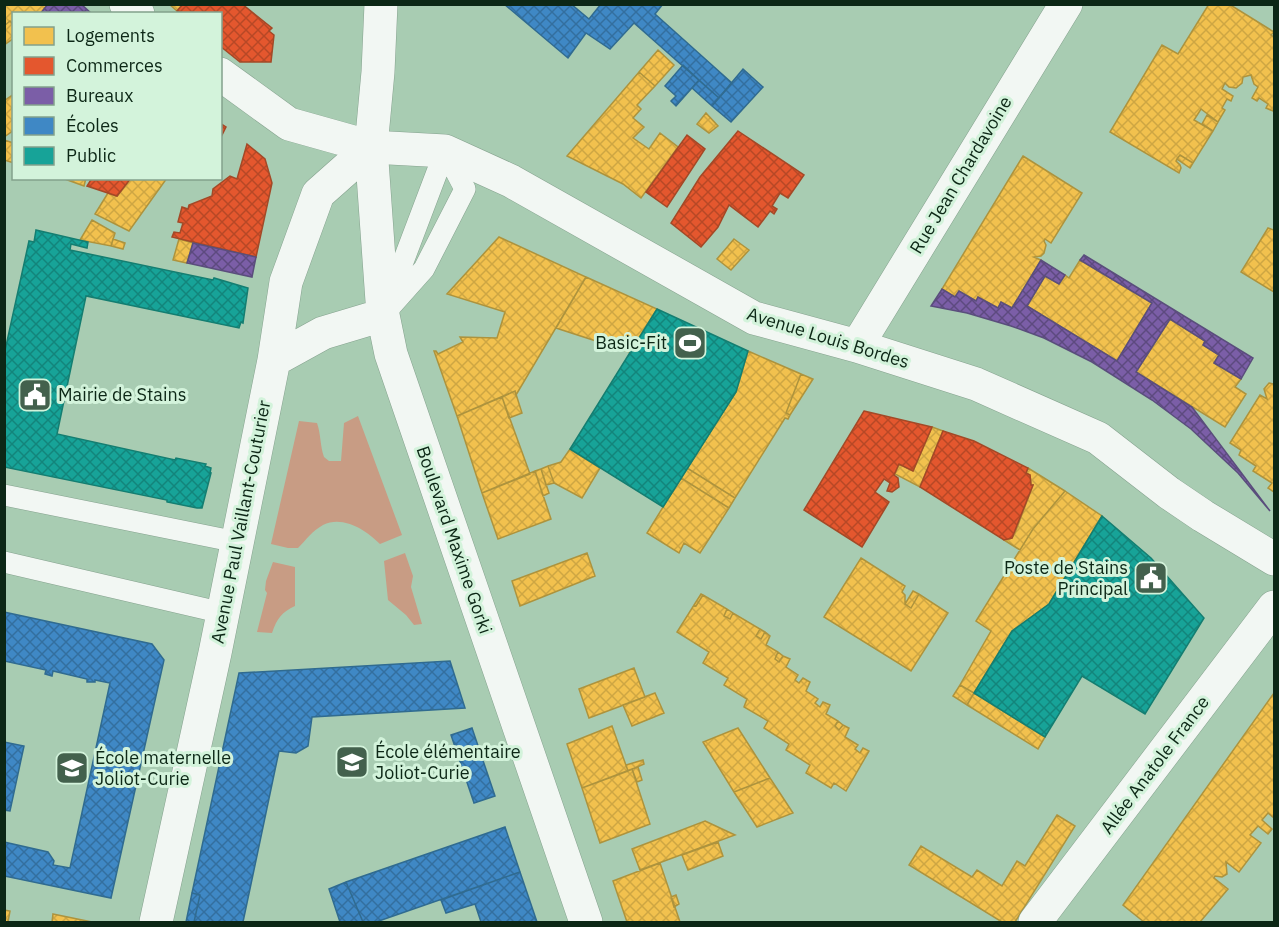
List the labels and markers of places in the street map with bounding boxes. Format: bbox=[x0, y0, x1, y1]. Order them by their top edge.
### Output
sports icon: Basic-Fit bbox=[672, 325, 708, 361]
place label: Basic-Fit bbox=[595, 331, 667, 354]
public building icon: Mairie de Stains bbox=[17, 377, 53, 413]
place label: Mairie de Stains bbox=[58, 383, 186, 406]
place label: Poste de Stains Principal bbox=[1004, 556, 1128, 600]
public building icon: Poste de Stains Principal bbox=[1133, 560, 1169, 596]
place label: École élémentaire Joliot-Curie bbox=[375, 740, 521, 784]
school or university icon: École élémentaire Joliot-Curie bbox=[334, 744, 370, 780]
place label: École maternelle Joliot-Curie bbox=[95, 746, 231, 790]
school or university icon: École maternelle Joliot-Curie bbox=[54, 750, 90, 786]

